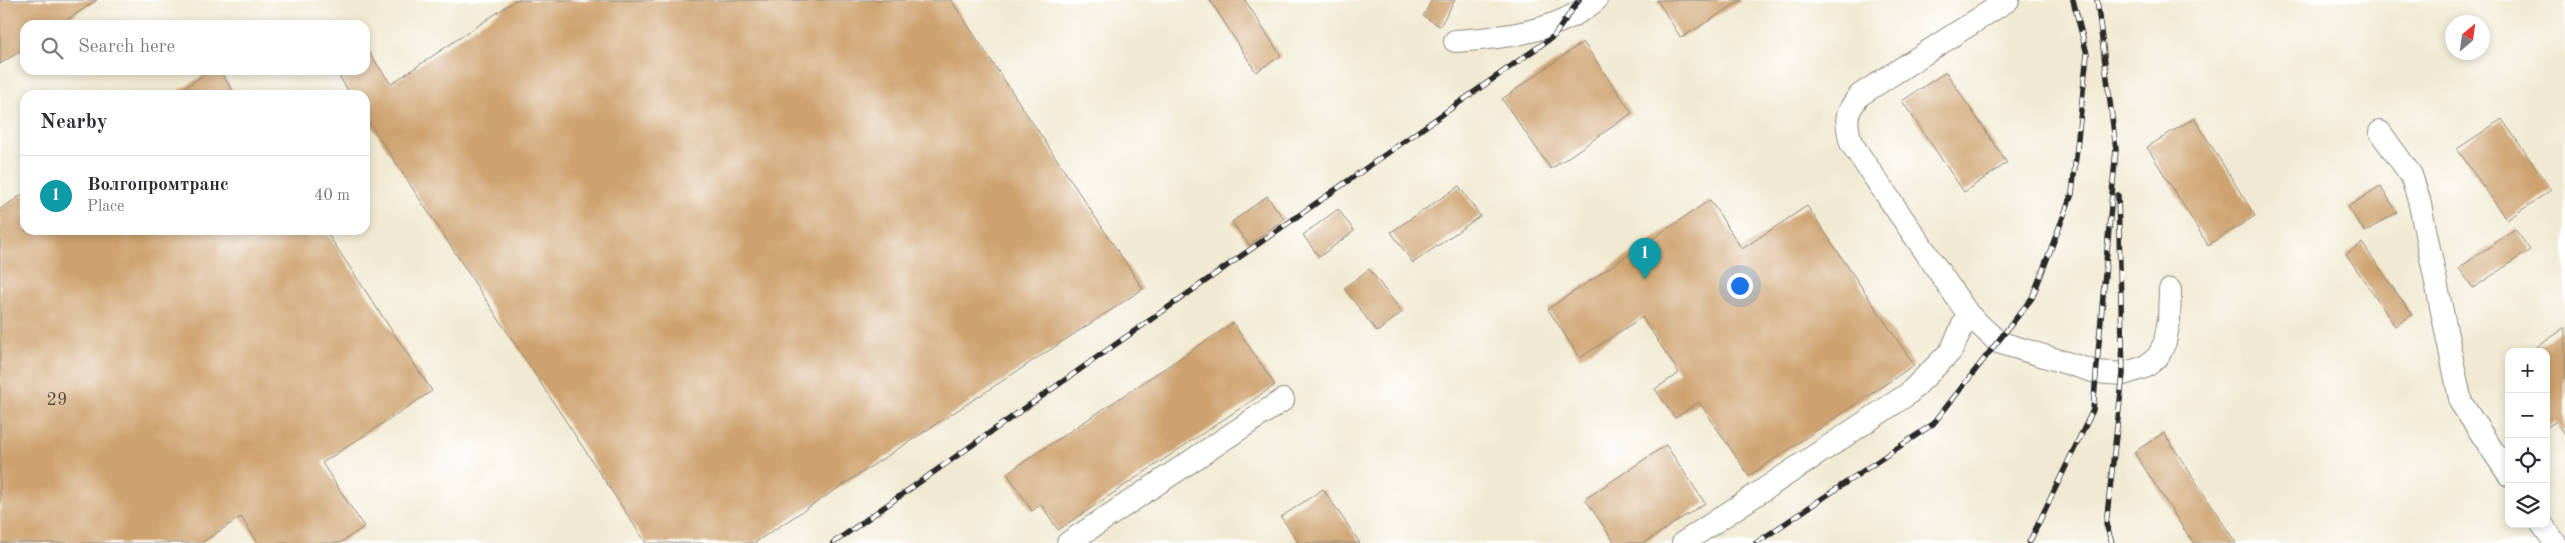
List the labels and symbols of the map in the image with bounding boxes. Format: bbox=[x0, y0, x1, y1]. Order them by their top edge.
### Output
north arrow bbox=[2445, 15, 2490, 60]
pin: 1 bbox=[1629, 238, 1661, 279]
your location bbox=[1727, 273, 1753, 299]
house number: 29 bbox=[47, 391, 67, 409]

